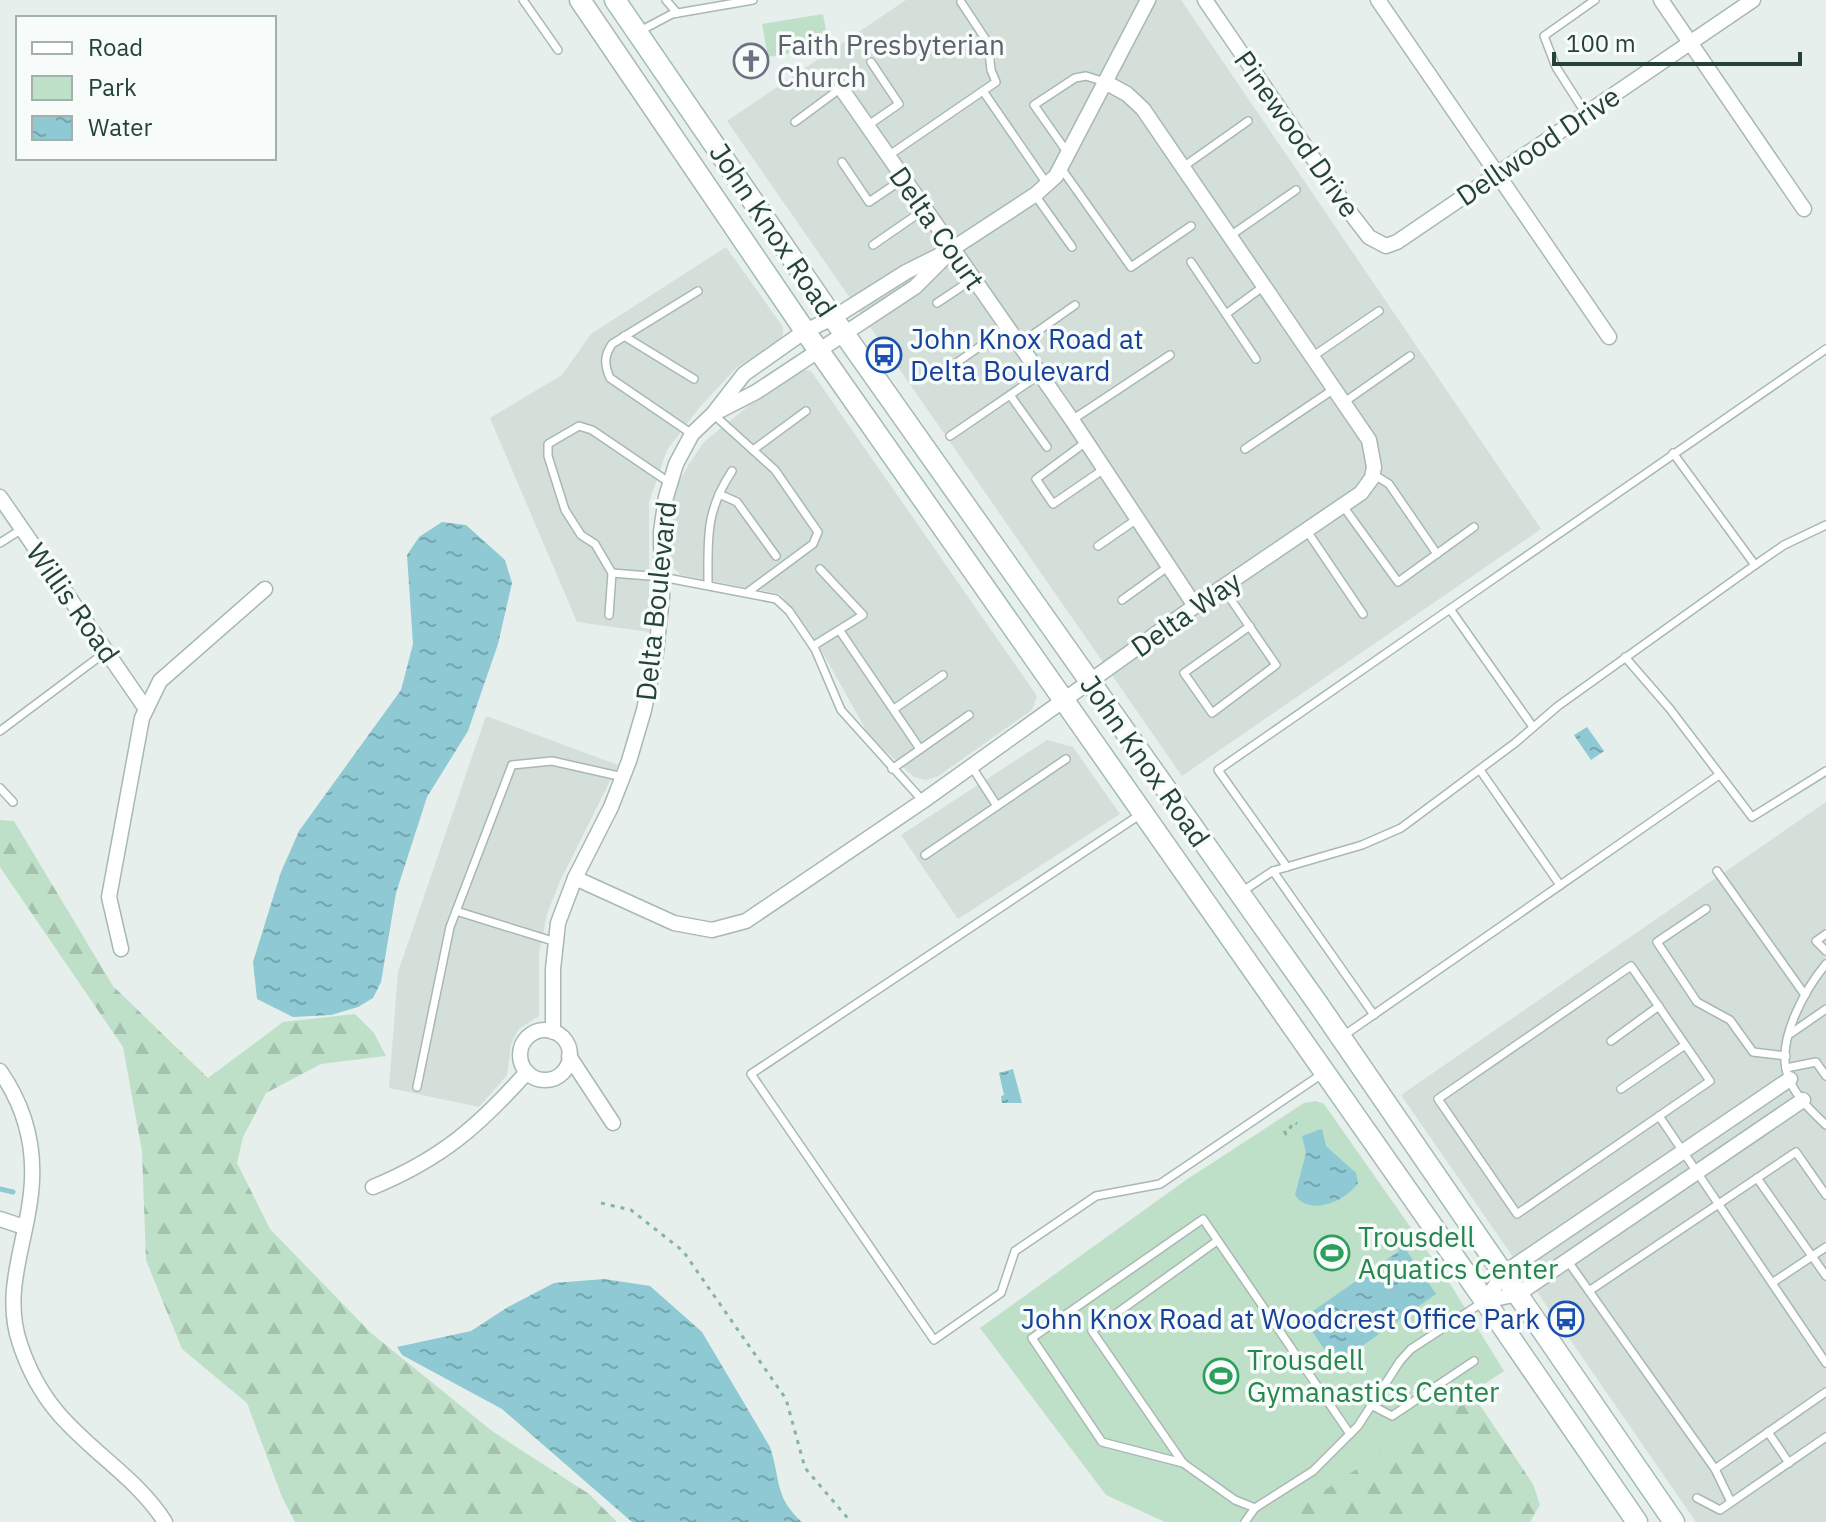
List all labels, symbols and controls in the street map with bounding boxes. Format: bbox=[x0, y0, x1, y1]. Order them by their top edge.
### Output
legend bbox=[16, 16, 276, 160]
scale bar bbox=[1554, 16, 1800, 66]
place label: Faith Presbyterian Church bbox=[777, 26, 1005, 95]
text: 100 m bbox=[1566, 27, 1636, 59]
text: Road bbox=[88, 31, 143, 63]
church icon: Faith Presbyterian Church bbox=[732, 42, 770, 80]
street label: Pinewood Drive bbox=[1226, 43, 1369, 224]
text: Park bbox=[88, 71, 137, 103]
street label: Dellwood Drive bbox=[1449, 77, 1627, 214]
text: Water bbox=[88, 111, 152, 143]
street label: John Knox Road bbox=[702, 136, 845, 324]
street label: Delta Court bbox=[881, 159, 993, 297]
place label: John Knox Road at Delta Boulevard bbox=[910, 320, 1144, 389]
bus stop icon: John Knox Road at Delta Boulevard bbox=[865, 336, 903, 374]
street label: Delta Boulevard bbox=[627, 499, 684, 703]
street label: Willis Road bbox=[18, 535, 128, 670]
street label: Delta Way bbox=[1123, 562, 1248, 665]
street label: John Knox Road bbox=[1072, 667, 1219, 854]
place label: Trousdell Aquatics Center bbox=[1358, 1218, 1558, 1287]
sports icon: Trousdell Aquatics Center bbox=[1313, 1234, 1351, 1272]
place label: John Knox Road at Woodcrest Office Park bbox=[1021, 1300, 1540, 1337]
bus stop icon: John Knox Road at Woodcrest Office Park bbox=[1547, 1300, 1585, 1338]
place label: Trousdell Gymanastics Center bbox=[1247, 1341, 1499, 1410]
sports icon: Trousdell Gymanastics Center bbox=[1202, 1357, 1240, 1395]

